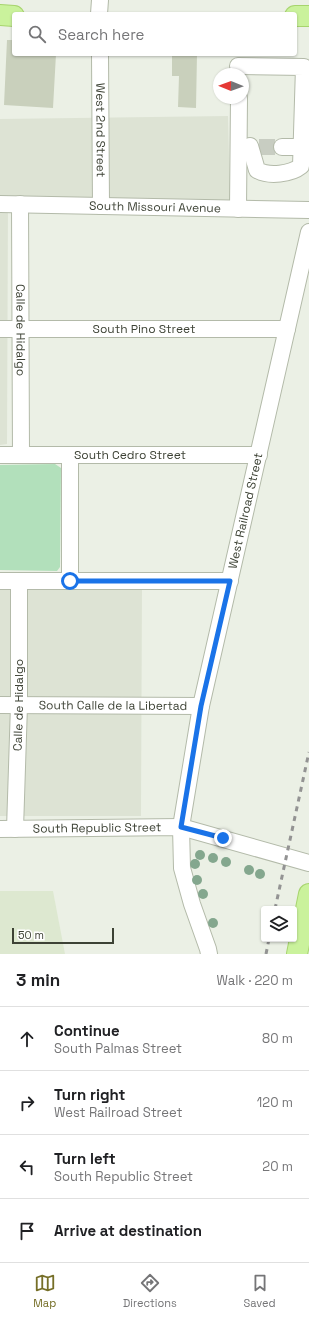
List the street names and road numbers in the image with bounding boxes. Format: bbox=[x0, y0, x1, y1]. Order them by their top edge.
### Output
street label: West 2nd Street bbox=[92, 83, 109, 177]
street label: South Missouri Avenue bbox=[89, 198, 221, 216]
street label: Calle de Hidalgo bbox=[12, 284, 29, 376]
street label: South Pino Street bbox=[93, 321, 195, 337]
street label: South Cedro Street bbox=[74, 447, 186, 463]
street label: West Railroad Street bbox=[224, 451, 266, 571]
street label: Calle de Hidalgo bbox=[10, 659, 27, 751]
street label: South Calle de la Libertad bbox=[39, 697, 187, 714]
street label: South Republic Street bbox=[33, 819, 161, 837]

